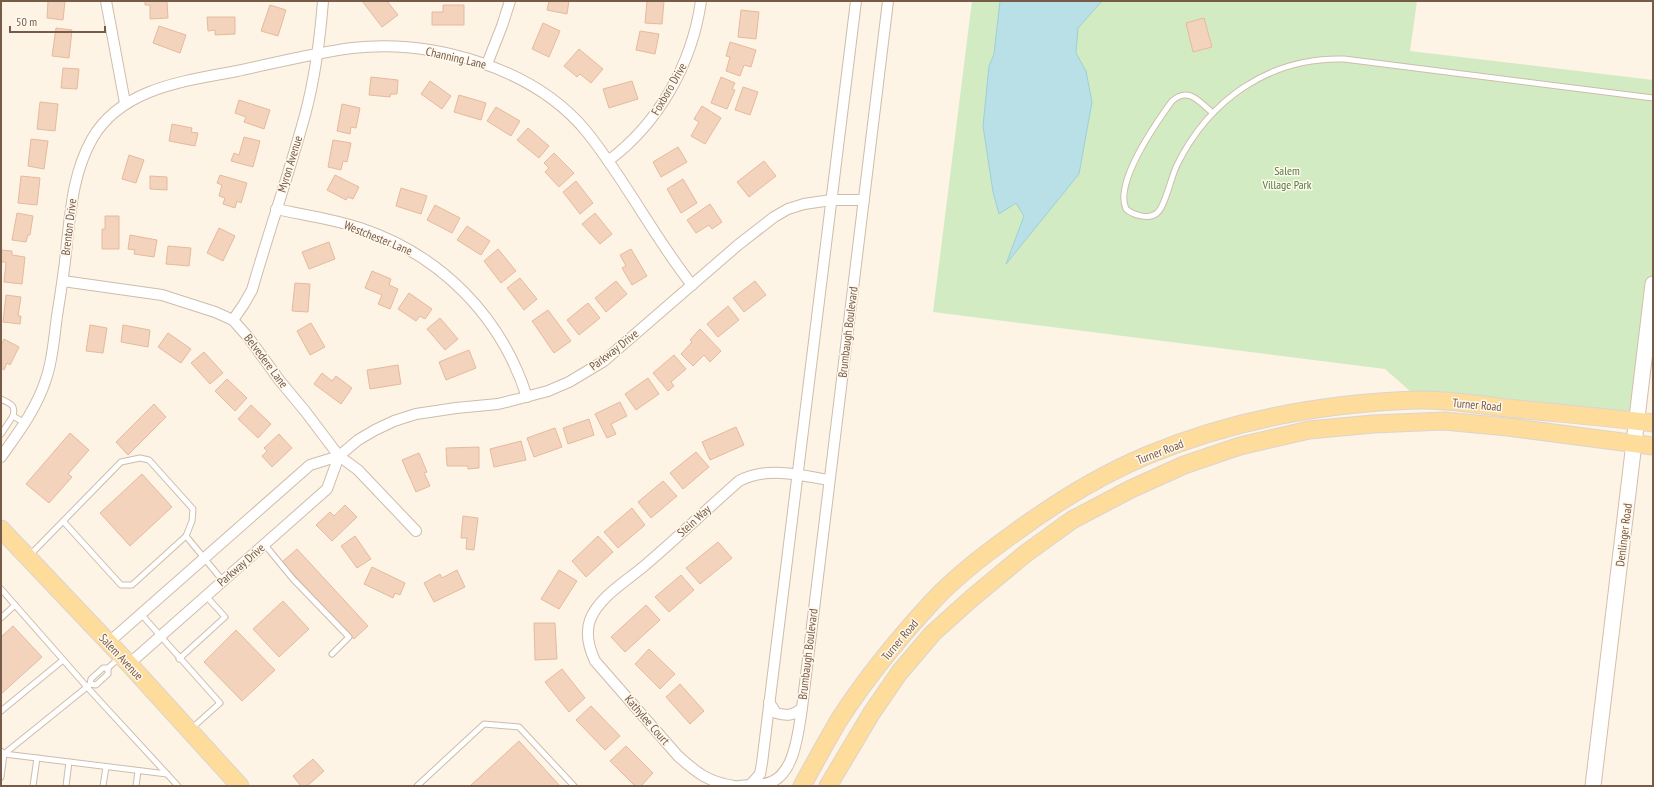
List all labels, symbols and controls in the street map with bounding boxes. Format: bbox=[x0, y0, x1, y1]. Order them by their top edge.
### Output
scale bar bbox=[10, 8, 105, 34]
text: 50 m bbox=[16, 14, 37, 29]
street label: Channing Lane bbox=[424, 43, 488, 72]
street label: Foxboro Drive bbox=[648, 60, 690, 118]
street label: Myron Avenue bbox=[274, 134, 305, 194]
park label: Salem Village Park bbox=[1261, 163, 1312, 192]
street label: Brenton Drive bbox=[58, 198, 79, 256]
street label: Westchester Lane bbox=[342, 217, 415, 258]
street label: Brumbaugh Boulevard bbox=[834, 286, 861, 378]
street label: Parkway Drive bbox=[586, 326, 641, 373]
street label: Belvedere Lane bbox=[241, 331, 292, 391]
street label: Turner Road bbox=[1452, 395, 1502, 414]
street label: Turner Road bbox=[1134, 436, 1186, 467]
street label: Stein Way bbox=[674, 501, 714, 540]
street label: Denlinger Road bbox=[1612, 502, 1635, 567]
street label: Parkway Drive bbox=[214, 540, 268, 589]
street label: Brumbaugh Boulevard bbox=[794, 608, 821, 700]
street label: Turner Road bbox=[878, 616, 921, 663]
street label: Salem Avenue bbox=[96, 630, 147, 683]
street label: Kathylee Court bbox=[622, 692, 674, 748]

